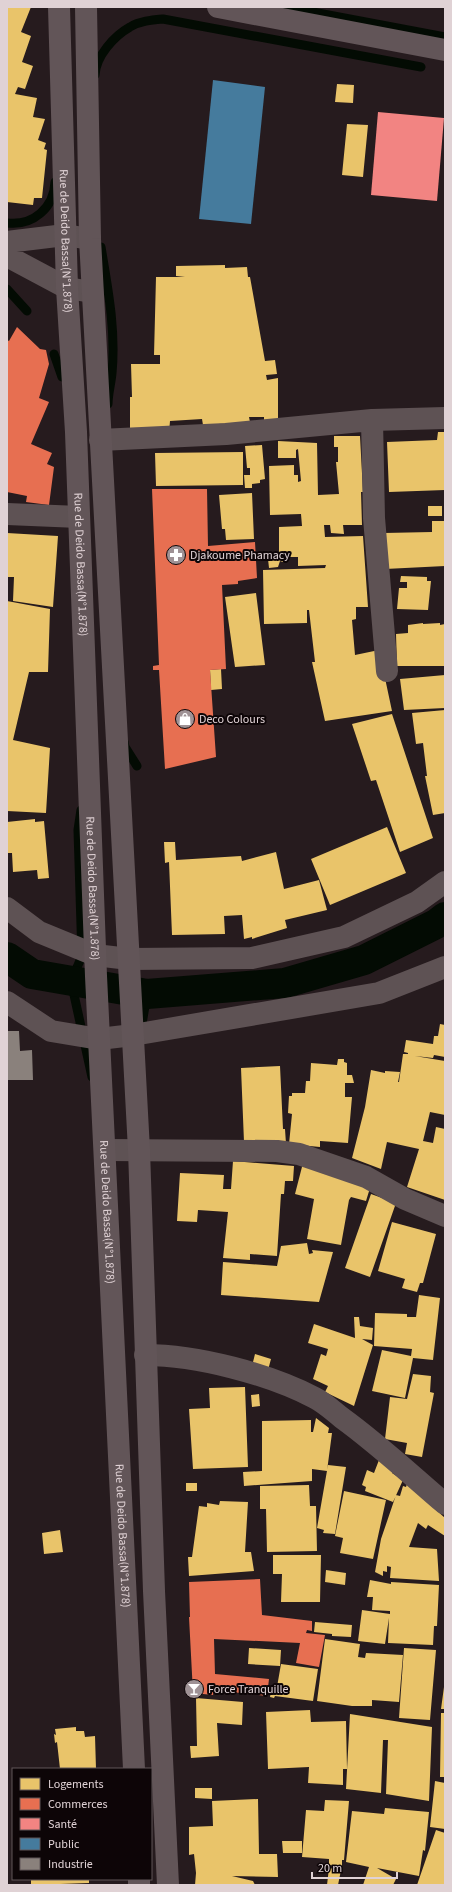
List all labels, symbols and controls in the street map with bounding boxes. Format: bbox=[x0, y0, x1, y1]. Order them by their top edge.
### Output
street label: Rue de Deido Bassa(N°1.878) bbox=[55, 169, 77, 313]
street label: Rue de Deido Bassa(N°1.878) bbox=[70, 492, 92, 637]
pharmacy icon: Djakoume Phamacy bbox=[165, 544, 187, 566]
place label: Djakoume Phamacy bbox=[190, 547, 290, 564]
shop icon: Deco Colours bbox=[174, 708, 196, 730]
place label: Deco Colours bbox=[199, 711, 265, 728]
street label: Rue de Deido Bassa(N°1.878) bbox=[82, 816, 104, 960]
street label: Rue de Deido Bassa(N°1.878) bbox=[95, 1140, 119, 1284]
street label: Rue de Deido Bassa(N°1.878) bbox=[111, 1463, 135, 1608]
bar icon: Force Tranquille bbox=[183, 1678, 205, 1700]
place label: Force Tranquille bbox=[208, 1681, 289, 1698]
legend bbox=[12, 1768, 152, 1880]
text: Logements bbox=[48, 1776, 103, 1793]
text: Commerces bbox=[48, 1796, 107, 1813]
text: Santé bbox=[48, 1816, 77, 1833]
text: Public bbox=[48, 1836, 80, 1853]
scale bar bbox=[312, 1854, 397, 1880]
text: Industrie bbox=[48, 1856, 93, 1873]
text: 20 m bbox=[318, 1860, 342, 1877]

